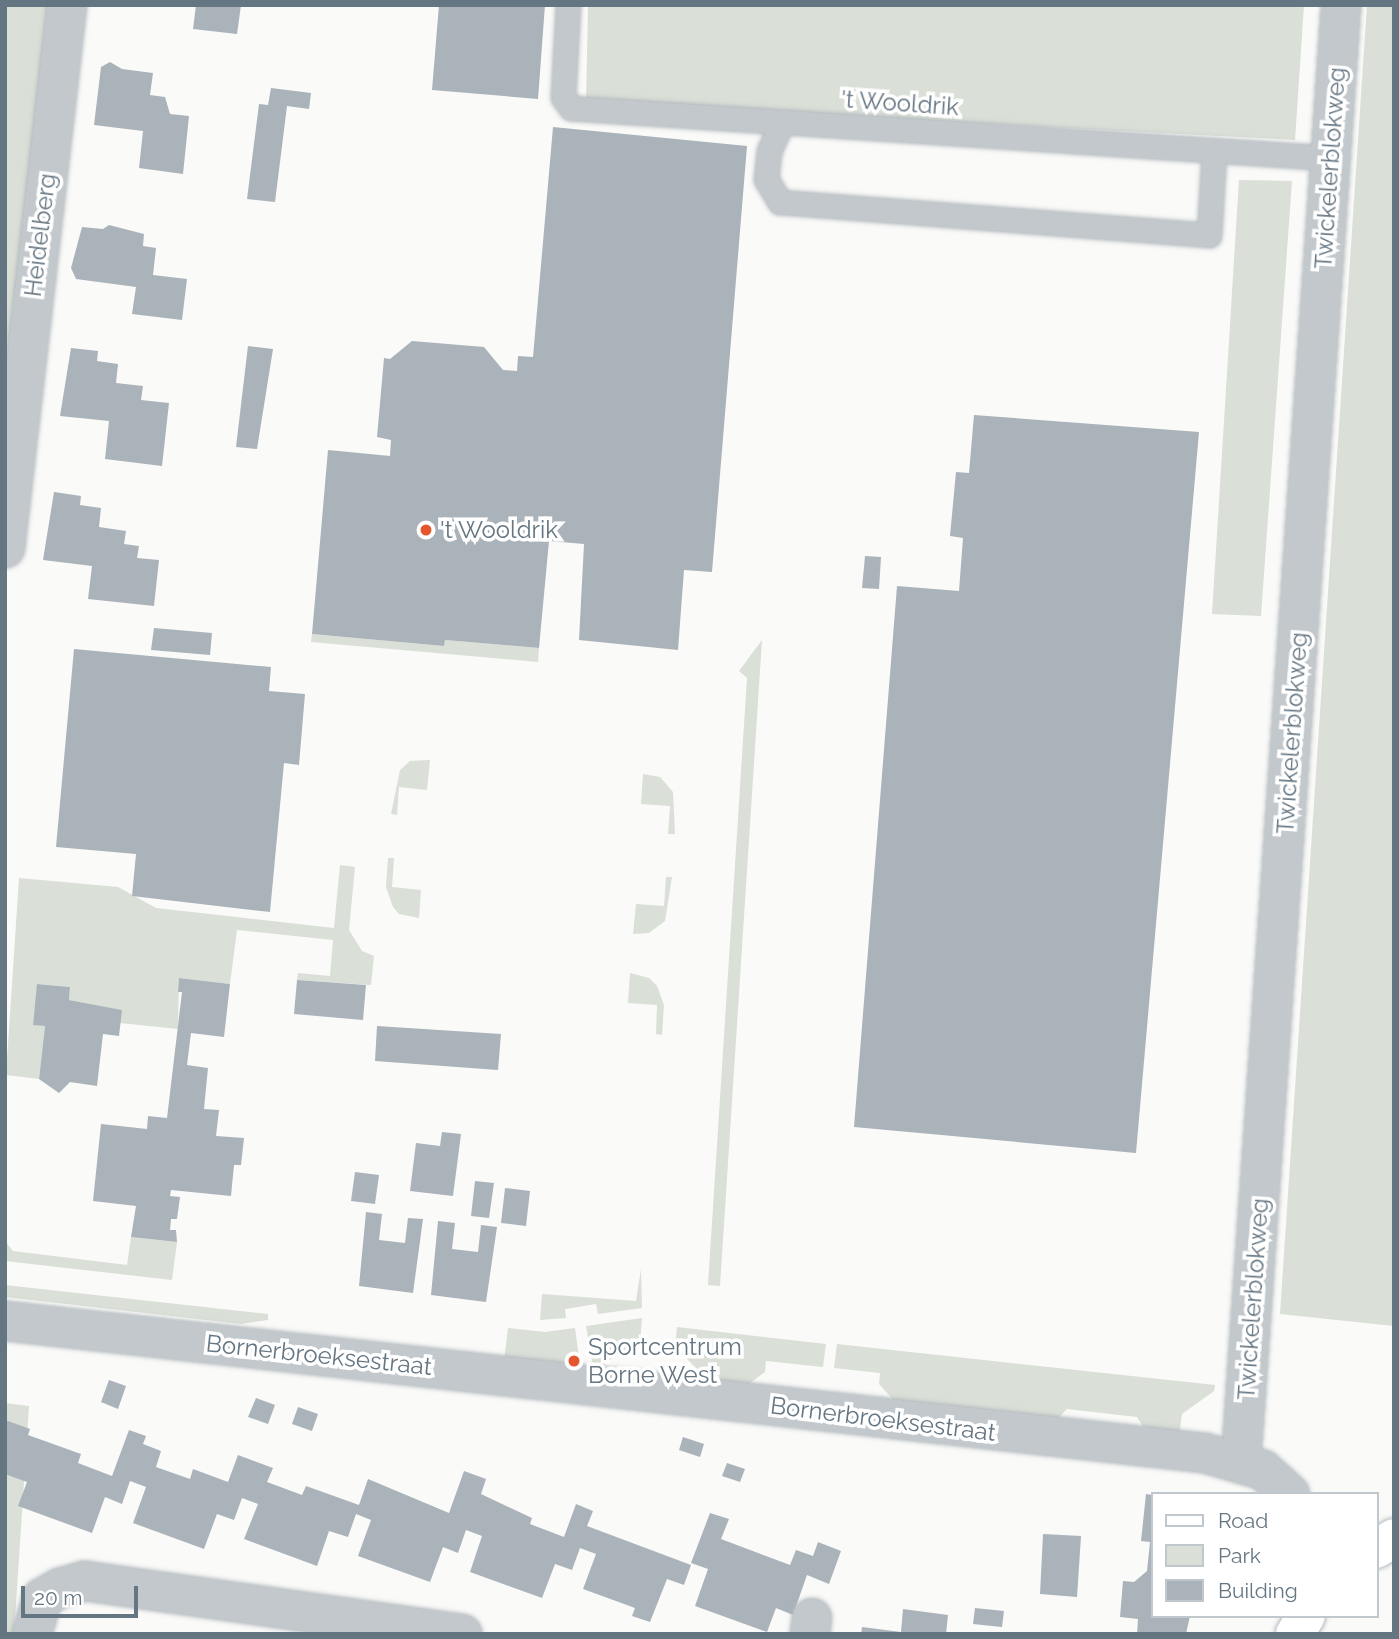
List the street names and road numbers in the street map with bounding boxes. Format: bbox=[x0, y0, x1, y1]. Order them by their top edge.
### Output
street label: Twickelerblokweg bbox=[1309, 66, 1351, 270]
street label: 't Wooldrik bbox=[840, 84, 960, 122]
street label: Heidelberg bbox=[18, 172, 62, 298]
street label: Twickelerblokweg bbox=[1271, 631, 1313, 835]
street label: Twickelerblokweg bbox=[1232, 1197, 1274, 1401]
street label: Bornerbroeksestraat bbox=[205, 1329, 433, 1381]
street label: Bornerbroeksestraat bbox=[769, 1391, 997, 1447]

